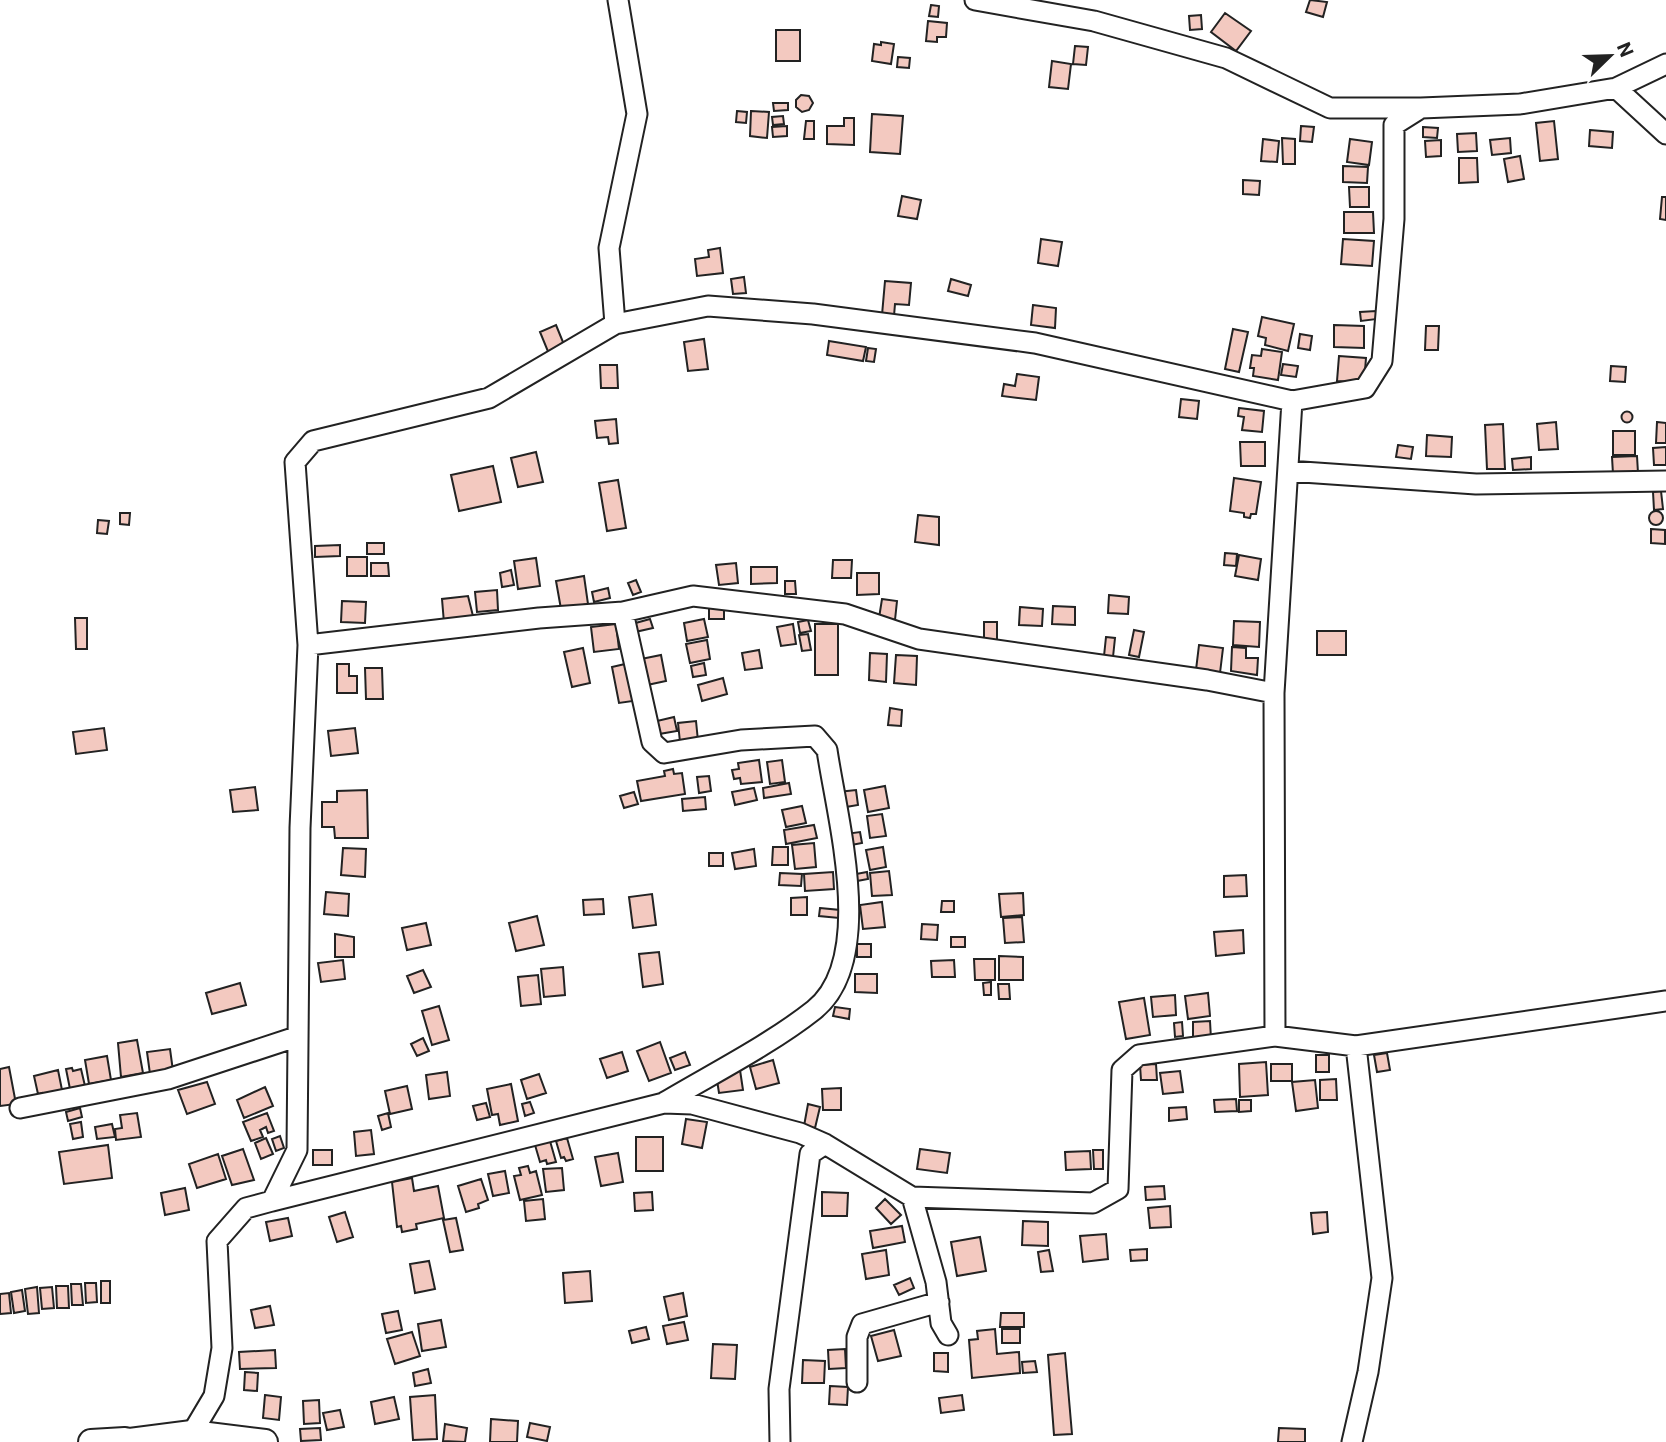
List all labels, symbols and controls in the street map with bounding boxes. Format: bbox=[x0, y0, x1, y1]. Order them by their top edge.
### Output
north arrow bbox=[1575, 21, 1645, 91]
text: N bbox=[1612, 39, 1638, 60]

